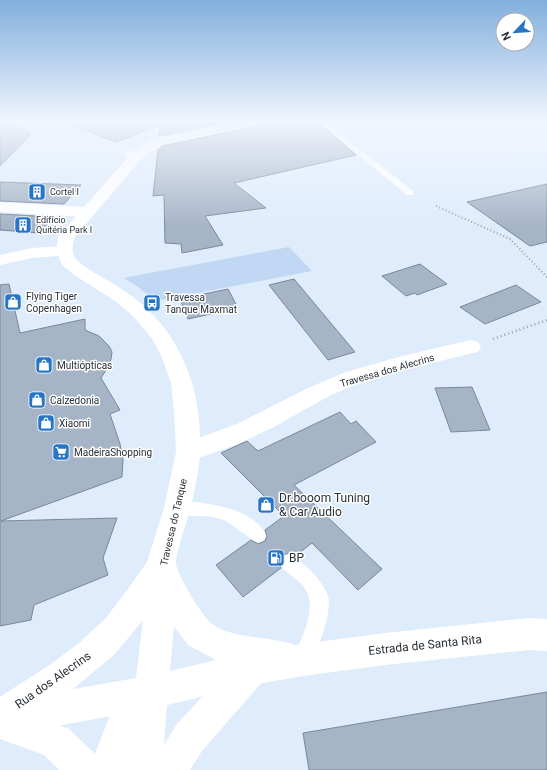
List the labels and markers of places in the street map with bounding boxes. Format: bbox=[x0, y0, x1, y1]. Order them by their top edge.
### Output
building icon: Cortel I bbox=[27, 182, 47, 202]
place label: Cortel I bbox=[50, 187, 79, 197]
building icon: Edifício Quitéria Park I bbox=[13, 215, 33, 235]
place label: Edifício Quitéria Park I bbox=[36, 215, 92, 235]
place label: Flying Tiger Copenhagen bbox=[26, 291, 82, 314]
shop icon: Flying Tiger Copenhagen bbox=[3, 292, 23, 312]
place label: Travessa Tanque Maxmat bbox=[165, 292, 237, 315]
bus stop icon: Travessa Tanque Maxmat bbox=[142, 293, 162, 313]
shop icon: Multiópticas bbox=[34, 355, 54, 375]
place label: Multiópticas bbox=[57, 360, 112, 371]
shop icon: Calzedonia bbox=[27, 390, 47, 410]
place label: Calzedonia bbox=[50, 395, 99, 406]
shop icon: Xiaomi bbox=[36, 413, 56, 433]
place label: Xiaomi bbox=[59, 418, 90, 429]
supermarket icon: MadeiraShopping bbox=[51, 442, 71, 462]
place label: MadeiraShopping bbox=[74, 447, 152, 458]
place label: Dr.booom Tuning & Car Audio bbox=[279, 491, 370, 519]
shop icon: Dr.booom Tuning & Car Audio bbox=[256, 495, 276, 515]
fuel station icon: BP bbox=[266, 548, 286, 568]
place label: BP bbox=[289, 551, 304, 565]

